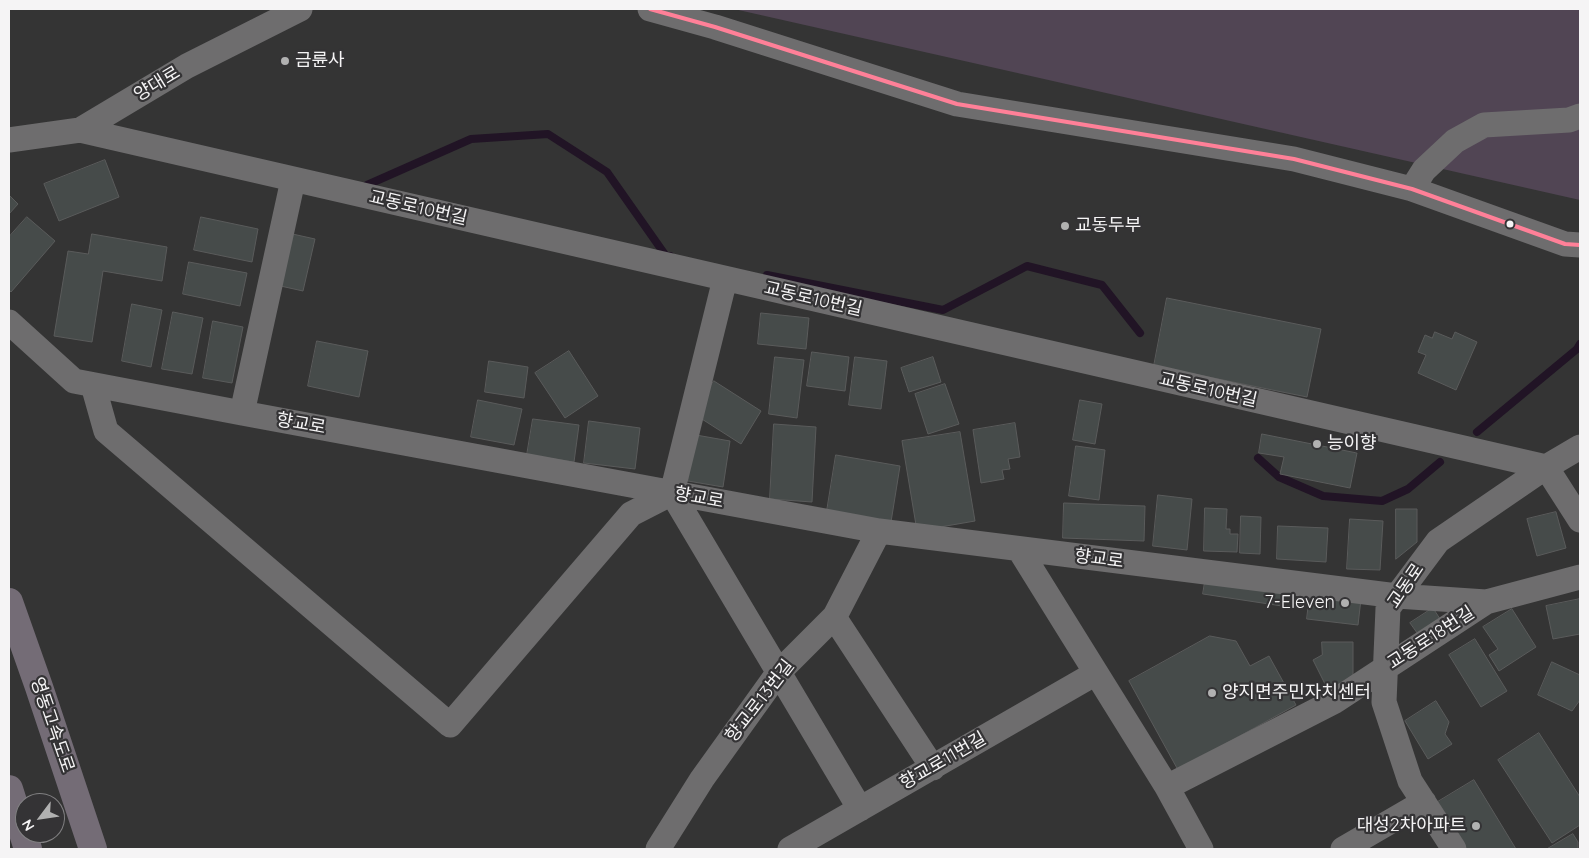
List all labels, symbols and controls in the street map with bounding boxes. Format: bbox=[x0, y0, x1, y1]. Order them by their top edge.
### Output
place label: 금륜사 bbox=[295, 50, 345, 72]
marker: 금륜사 bbox=[279, 55, 291, 67]
street label: 양대로 bbox=[130, 62, 184, 106]
street label: 교동로10번길 bbox=[367, 186, 469, 230]
place label: 교동두부 bbox=[1075, 215, 1141, 237]
unlabelled marker bbox=[1505, 219, 1515, 229]
marker: 교동두부 bbox=[1059, 220, 1071, 232]
street label: 교동로10번길 bbox=[762, 277, 864, 321]
street label: 교동로10번길 bbox=[1157, 368, 1259, 412]
street label: 향교로 bbox=[275, 409, 327, 439]
place label: 능이향 bbox=[1327, 433, 1377, 455]
marker: 능이향 bbox=[1311, 438, 1323, 450]
street label: 향교로 bbox=[673, 483, 725, 513]
street label: 향교로 bbox=[1073, 545, 1125, 573]
street label: 교동로 bbox=[1383, 559, 1429, 613]
place label: 7-Eleven bbox=[1264, 592, 1335, 614]
marker: 7-Eleven bbox=[1339, 597, 1351, 609]
street label: 교동로18번길 bbox=[1384, 602, 1478, 674]
street label: 향교로13번길 bbox=[721, 655, 799, 747]
street label: 영동고속도로 bbox=[26, 675, 78, 775]
place label: 양지면주민자치센터 bbox=[1222, 682, 1371, 704]
marker: 양지면주민자치센터 bbox=[1206, 687, 1218, 699]
street label: 향교로11번길 bbox=[896, 728, 990, 794]
north arrow bbox=[15, 793, 65, 843]
place label: 대성2차아파트 bbox=[1357, 815, 1466, 837]
text: N bbox=[18, 816, 38, 834]
marker: 대성2차아파트 bbox=[1470, 820, 1482, 832]

